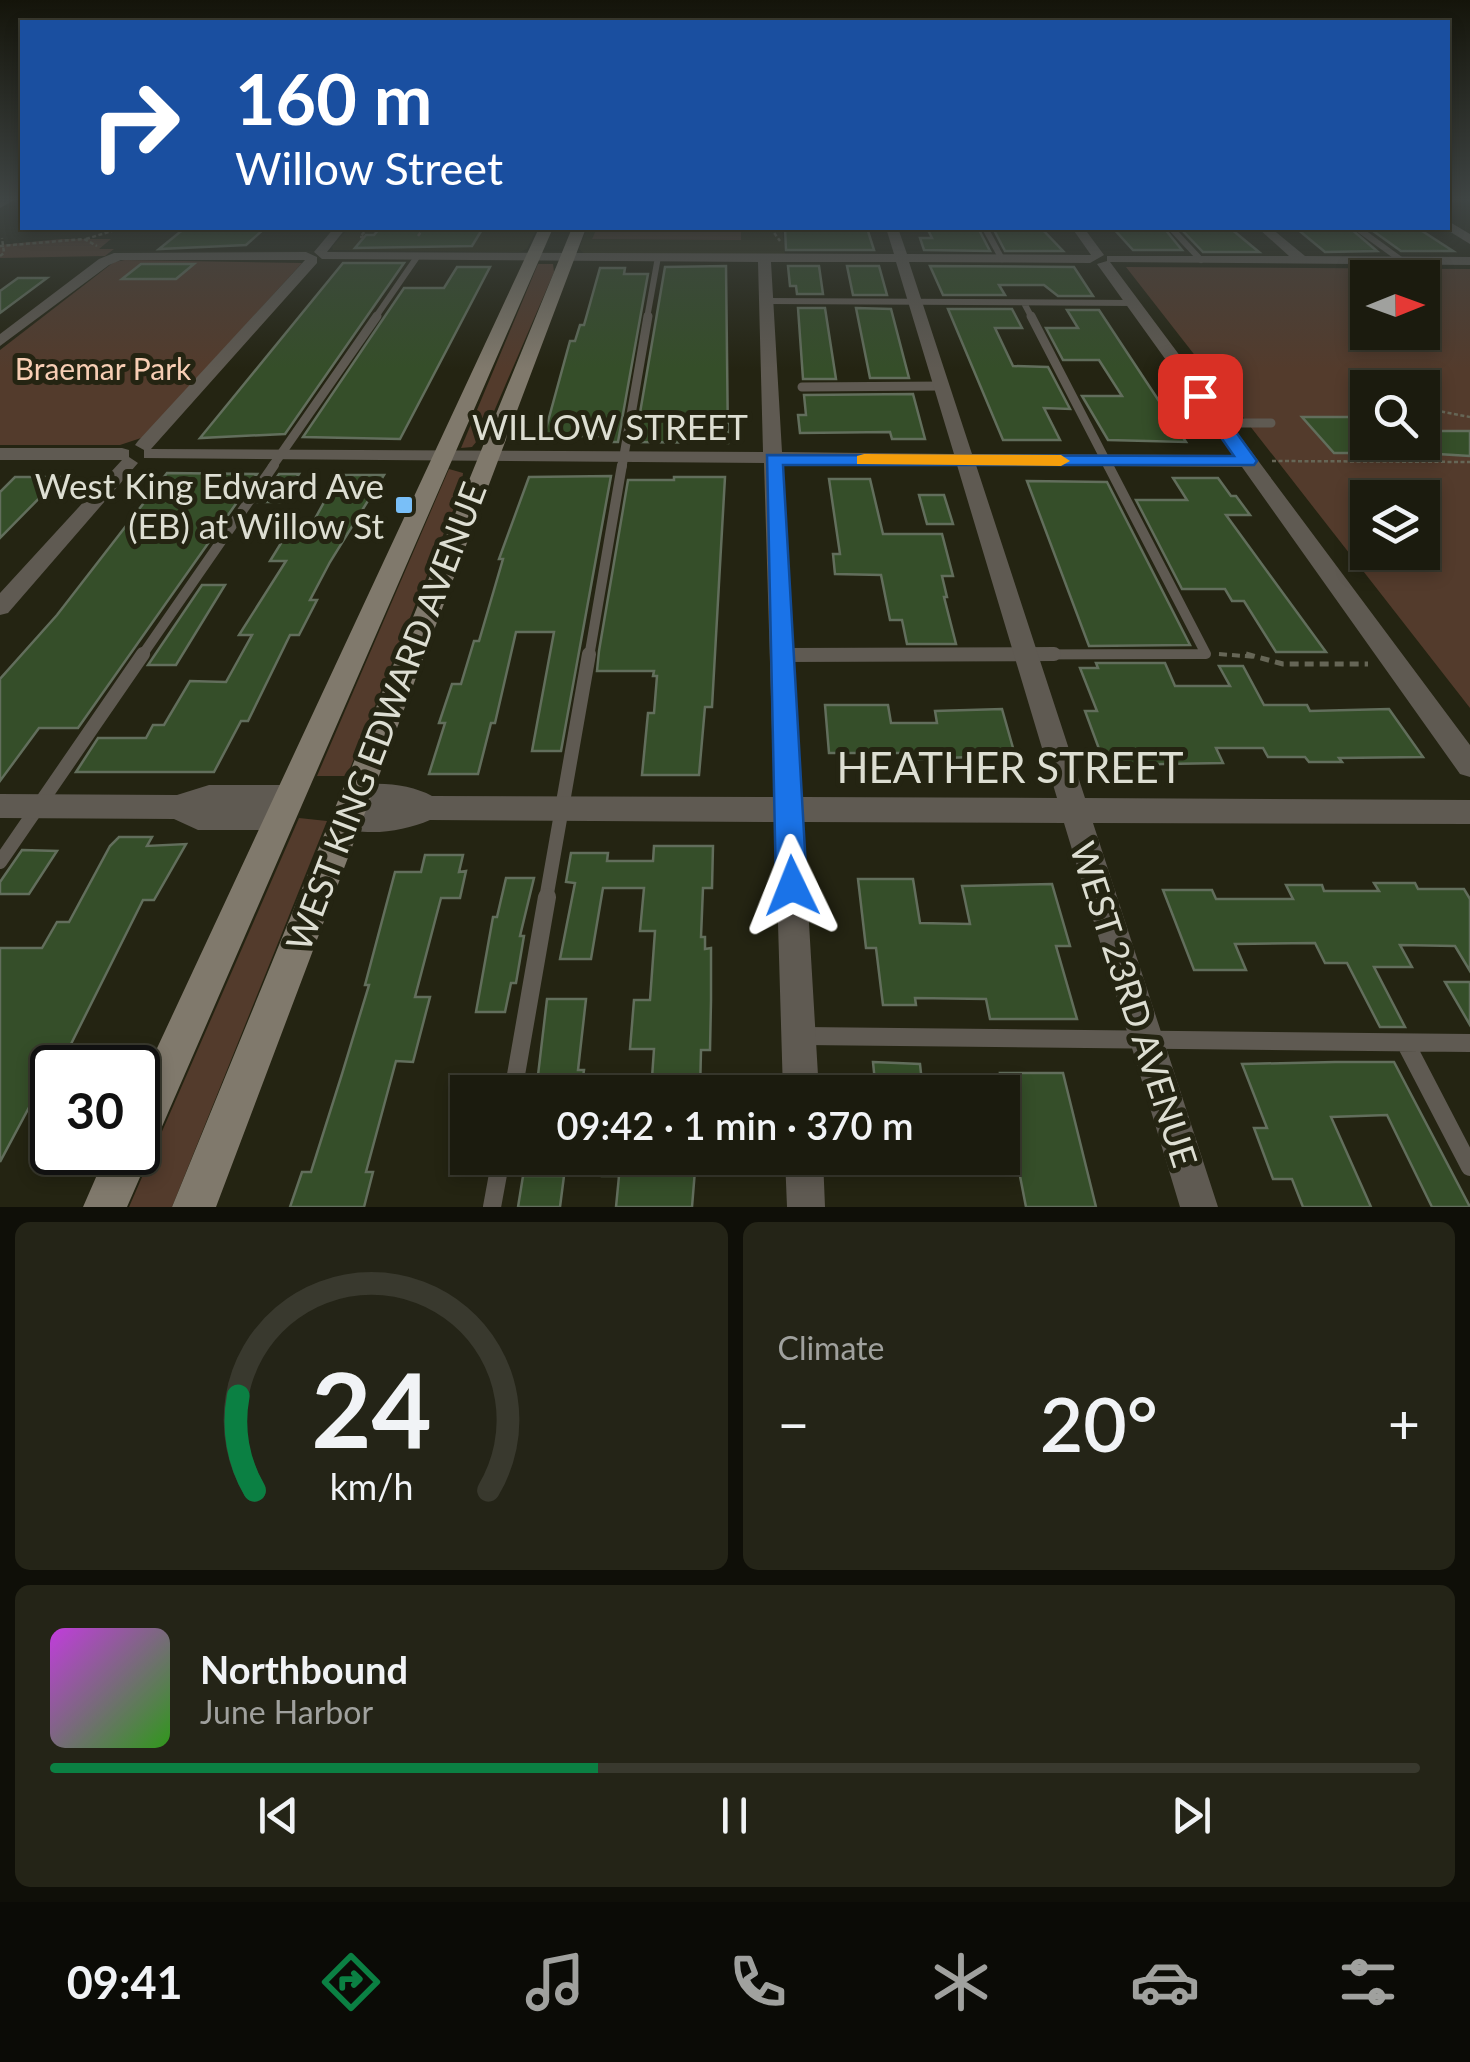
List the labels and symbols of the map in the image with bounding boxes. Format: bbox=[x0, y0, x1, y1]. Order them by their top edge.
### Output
north arrow bbox=[1350, 260, 1440, 350]
park label: Braemar Park bbox=[15, 350, 192, 386]
pin bbox=[1158, 354, 1243, 439]
street label: WILLOW STREET bbox=[472, 405, 748, 447]
place label: West King Edward Ave (EB) at Willow St bbox=[35, 464, 384, 546]
street label: WEST KING EDWARD AVENUE bbox=[276, 476, 494, 956]
marker: West King Edward Ave (EB) at Willow St bbox=[393, 494, 415, 516]
street label: HEATHER STREET bbox=[836, 742, 1184, 792]
position arrow bbox=[740, 834, 844, 938]
street label: WEST 23RD AVENUE bbox=[1063, 836, 1207, 1172]
speed limit sign: 30 bbox=[30, 1045, 160, 1175]

